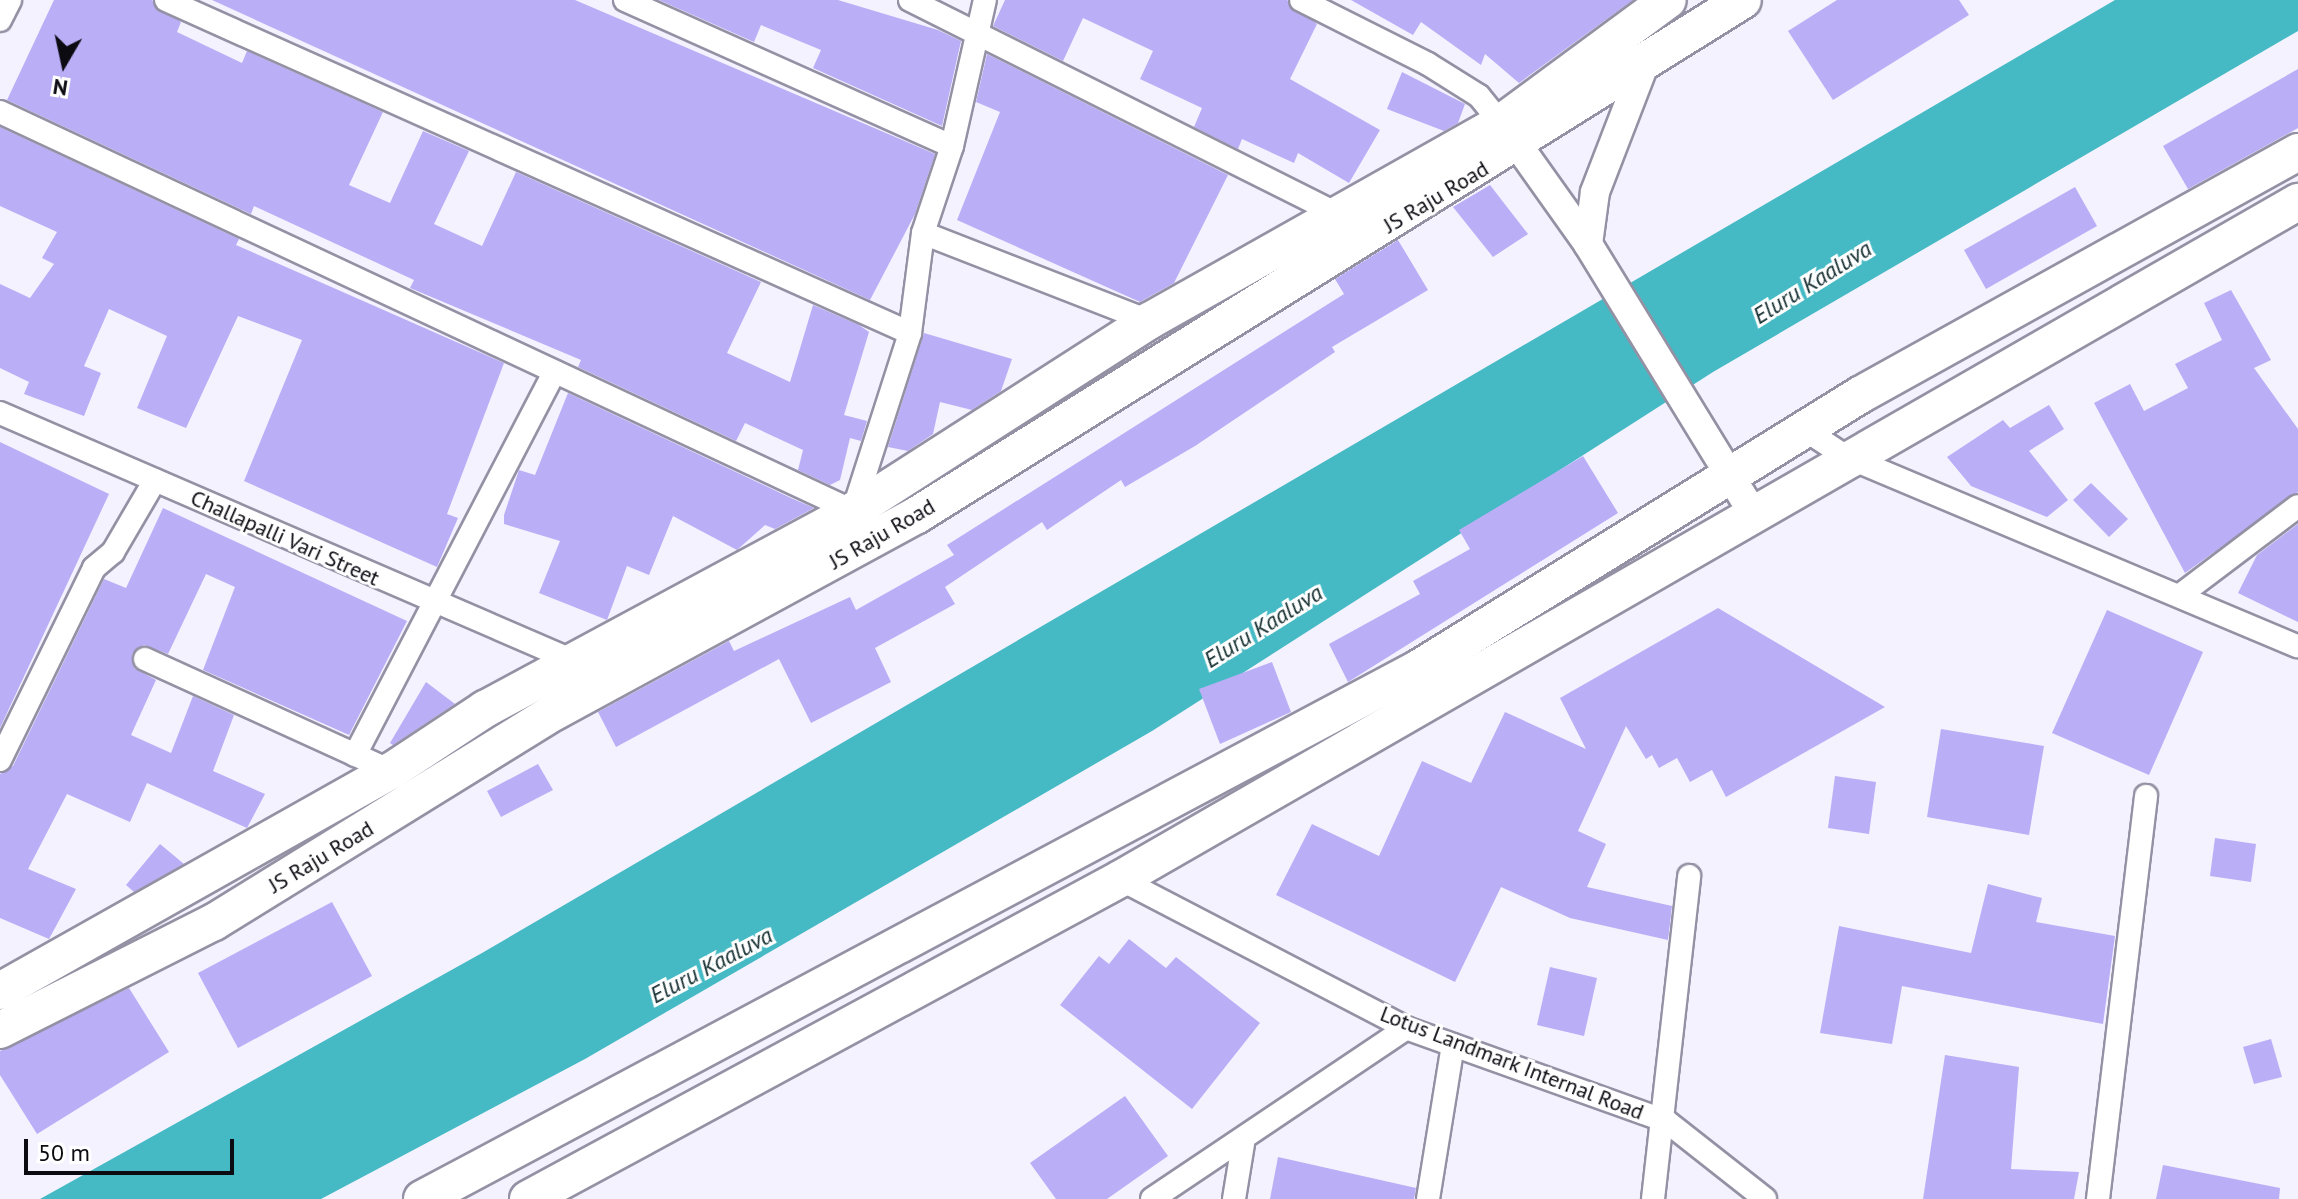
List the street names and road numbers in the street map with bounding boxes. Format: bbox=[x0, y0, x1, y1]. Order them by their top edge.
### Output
street label: JS Raju Road bbox=[1379, 155, 1493, 239]
street label: Challapalli Vari Street bbox=[186, 484, 384, 592]
street label: JS Raju Road bbox=[824, 493, 940, 575]
street label: JS Raju Road bbox=[264, 815, 378, 899]
street label: Lotus Landmark Internal Road bbox=[1376, 1000, 1648, 1126]

